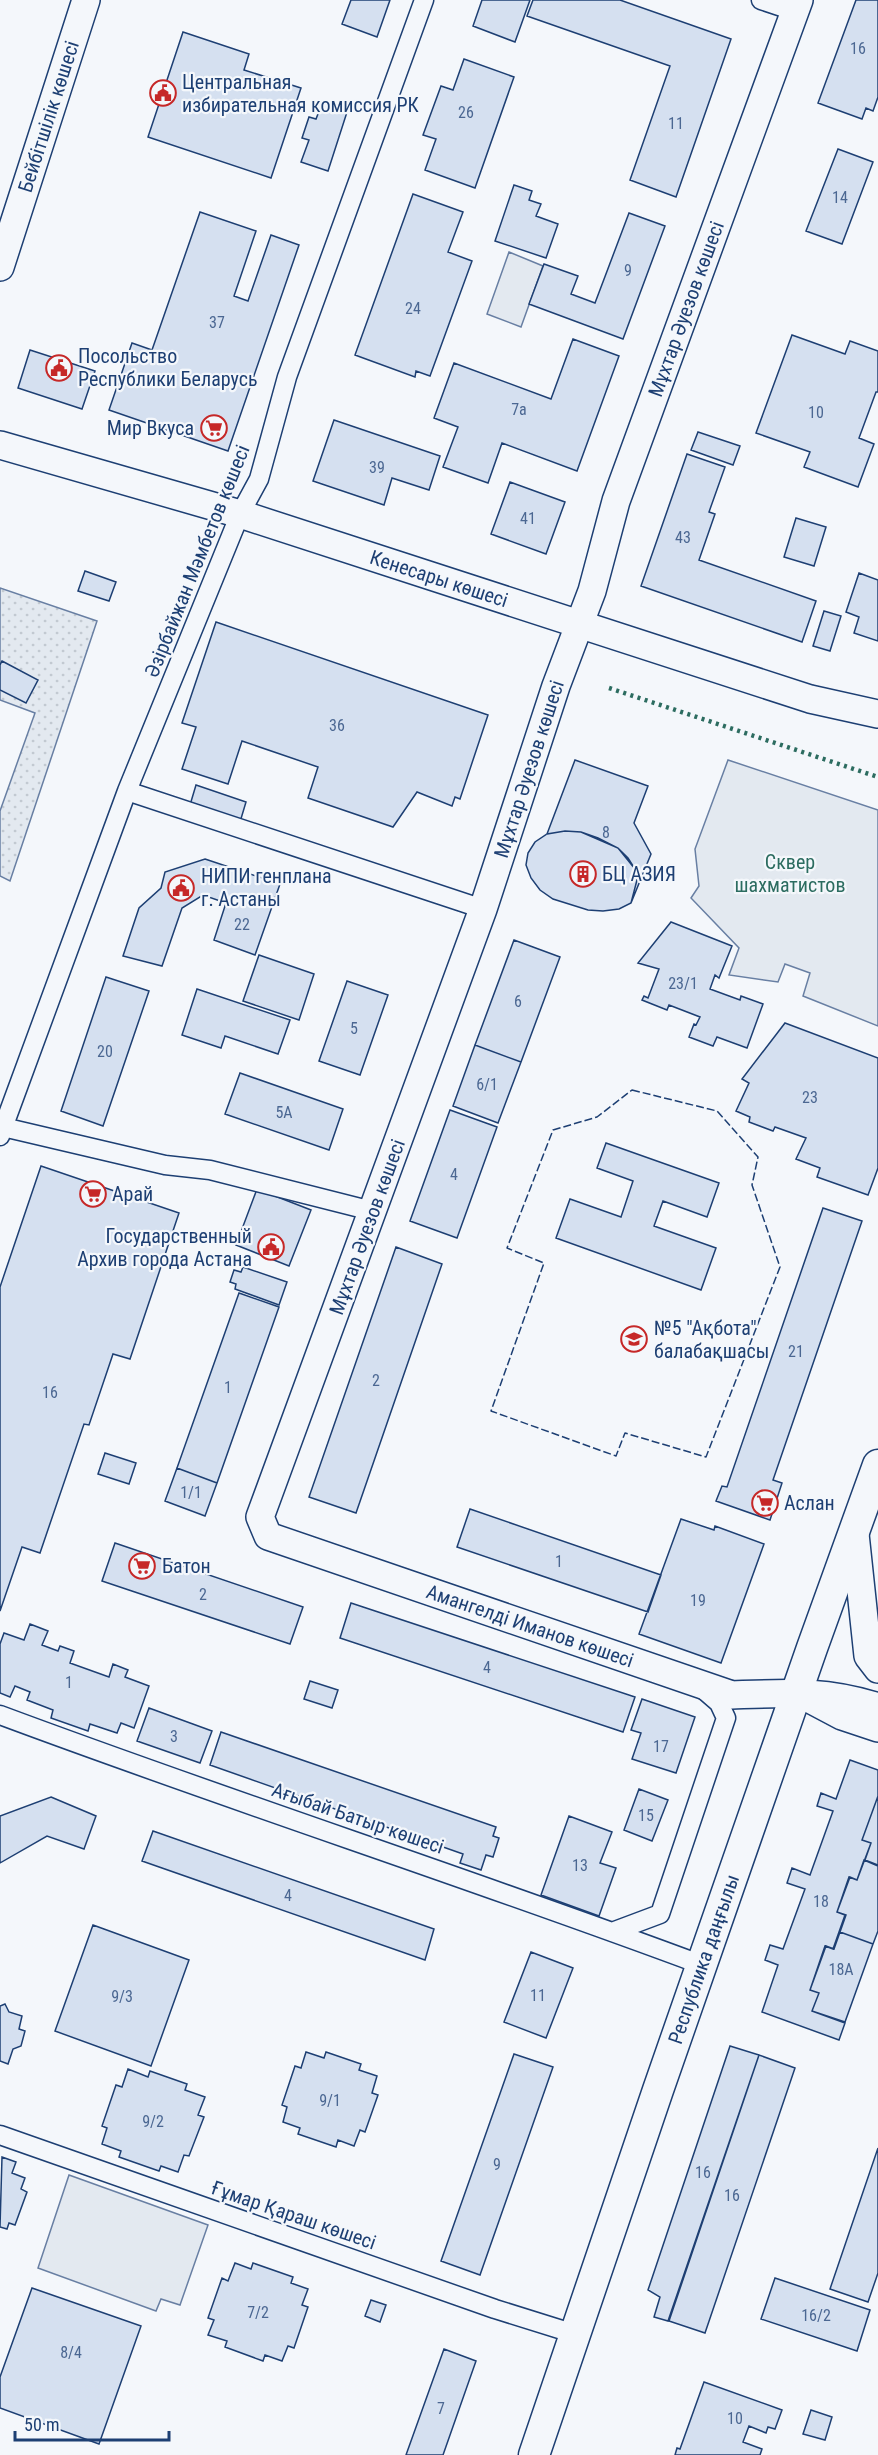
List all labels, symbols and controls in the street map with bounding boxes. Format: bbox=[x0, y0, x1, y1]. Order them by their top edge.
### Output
street label: Бейбітшілік көшесі bbox=[13, 38, 84, 195]
house number: 16 bbox=[850, 39, 866, 58]
place label: Центральная избирательная комиссия РК bbox=[182, 70, 420, 117]
public building icon: Центральная избирательная комиссия РК bbox=[148, 78, 178, 108]
house number: 26 bbox=[458, 103, 474, 122]
house number: 11 bbox=[668, 114, 684, 133]
house number: 14 bbox=[832, 188, 848, 207]
street label: Мұхтар Әуезов көшесі bbox=[643, 218, 729, 400]
house number: 9 bbox=[624, 261, 632, 280]
house number: 24 bbox=[405, 299, 421, 318]
house number: 37 bbox=[209, 313, 225, 332]
place label: Посольство Республики Беларусь bbox=[78, 344, 257, 391]
public building icon: Посольство Республики Беларусь bbox=[44, 353, 74, 383]
house number: 7а bbox=[511, 400, 527, 419]
house number: 10 bbox=[808, 403, 824, 422]
supermarket icon: Мир Вкуса bbox=[199, 413, 229, 443]
place label: Мир Вкуса bbox=[107, 416, 194, 440]
street label: Әзірбайжан Мәмбетов көшесі bbox=[139, 441, 255, 681]
house number: 39 bbox=[369, 458, 385, 477]
house number: 41 bbox=[520, 509, 536, 528]
house number: 43 bbox=[675, 528, 691, 547]
street label: Кенесары көшесі bbox=[367, 545, 511, 612]
street label: Мұхтар Әуезов көшесі bbox=[489, 677, 569, 861]
house number: 36 bbox=[329, 716, 345, 735]
house number: 8 bbox=[602, 823, 610, 842]
park label: Сквер шахматистов bbox=[735, 850, 845, 897]
building icon: БЦ АЗИЯ bbox=[568, 859, 598, 889]
place label: БЦ АЗИЯ bbox=[602, 862, 676, 886]
place label: НИПИ генплана г. Астаны bbox=[201, 864, 332, 911]
public building icon: НИПИ генплана г. Астаны bbox=[166, 873, 196, 903]
house number: 22 bbox=[234, 915, 250, 934]
house number: 23/1 bbox=[668, 974, 698, 993]
house number: 6 bbox=[514, 992, 522, 1011]
house number: 5 bbox=[350, 1019, 358, 1038]
house number: 20 bbox=[97, 1042, 113, 1061]
house number: 6/1 bbox=[476, 1075, 498, 1094]
house number: 23 bbox=[802, 1088, 818, 1107]
house number: 5А bbox=[275, 1103, 293, 1122]
street label: Мұхтар Әуезов көшесі bbox=[324, 1136, 410, 1318]
house number: 4 bbox=[450, 1165, 458, 1184]
supermarket icon: Арай bbox=[78, 1179, 108, 1209]
place label: Арай bbox=[112, 1182, 153, 1206]
place label: Государственный Архив города Астана bbox=[77, 1224, 252, 1271]
public building icon: Государственный Архив города Астана bbox=[256, 1232, 286, 1262]
place label: №5 "Ақбота" балабақшасы bbox=[654, 1316, 769, 1363]
school or university icon: №5 "Ақбота" балабақшасы bbox=[619, 1324, 649, 1354]
house number: 21 bbox=[788, 1342, 804, 1361]
house number: 2 bbox=[372, 1371, 380, 1390]
house number: 1 bbox=[224, 1378, 232, 1397]
house number: 16 bbox=[42, 1383, 58, 1402]
house number: 1/1 bbox=[180, 1483, 202, 1502]
supermarket icon: Аслан bbox=[750, 1488, 780, 1518]
place label: Аслан bbox=[784, 1491, 835, 1515]
supermarket icon: Батон bbox=[127, 1551, 157, 1581]
house number: 1 bbox=[555, 1552, 563, 1571]
place label: Батон bbox=[162, 1554, 211, 1578]
street label: Амангелді Иманов көшесі bbox=[423, 1579, 637, 1672]
house number: 2 bbox=[199, 1585, 207, 1604]
house number: 19 bbox=[690, 1591, 706, 1610]
house number: 4 bbox=[483, 1658, 491, 1677]
house number: 1 bbox=[65, 1673, 73, 1692]
house number: 3 bbox=[170, 1727, 178, 1746]
house number: 17 bbox=[653, 1737, 669, 1756]
street label: Ағыбай Батыр көшесі bbox=[269, 1777, 447, 1859]
house number: 15 bbox=[638, 1806, 654, 1825]
house number: 13 bbox=[572, 1856, 588, 1875]
street label: Республика даңғылы bbox=[663, 1871, 744, 2047]
house number: 4 bbox=[284, 1886, 292, 1905]
house number: 18 bbox=[813, 1892, 829, 1911]
house number: 18А bbox=[828, 1960, 854, 1979]
house number: 11 bbox=[530, 1986, 546, 2005]
house number: 9/3 bbox=[111, 1987, 133, 2006]
house number: 9/1 bbox=[319, 2091, 341, 2110]
house number: 9/2 bbox=[142, 2112, 164, 2131]
house number: 9 bbox=[493, 2155, 501, 2174]
house number: 16 bbox=[695, 2163, 711, 2182]
street label: Ғұмар Қараш көшесі bbox=[209, 2176, 379, 2254]
house number: 16 bbox=[724, 2186, 740, 2205]
house number: 7/2 bbox=[247, 2303, 269, 2322]
house number: 16/2 bbox=[801, 2306, 831, 2325]
house number: 8/4 bbox=[60, 2343, 82, 2362]
house number: 7 bbox=[437, 2399, 445, 2418]
scale bar bbox=[15, 2404, 170, 2442]
house number: 10 bbox=[727, 2409, 743, 2428]
text: 50 m bbox=[24, 2414, 59, 2435]

